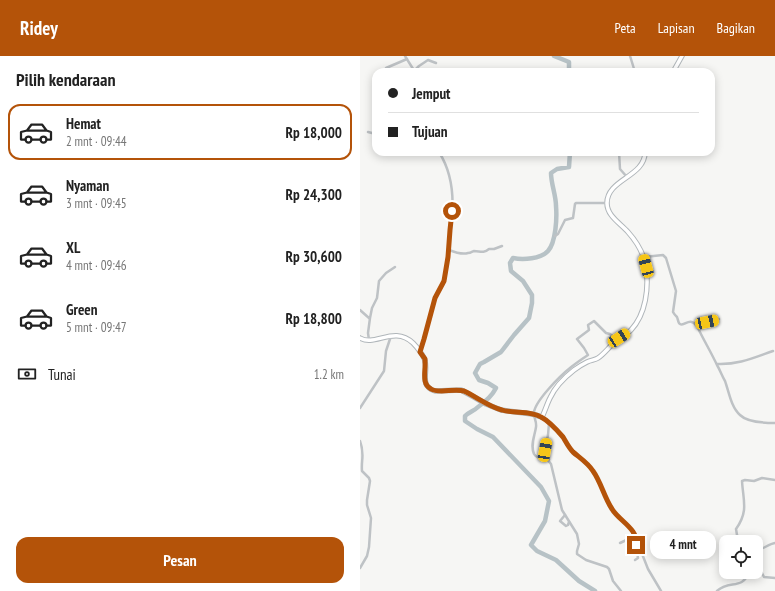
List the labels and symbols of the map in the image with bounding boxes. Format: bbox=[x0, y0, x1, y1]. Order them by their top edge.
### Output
route start bbox=[443, 202, 461, 220]
car bbox=[637, 253, 655, 279]
car bbox=[694, 314, 720, 330]
car bbox=[606, 326, 632, 350]
car bbox=[537, 437, 553, 463]
callout: 4 mnt bbox=[650, 531, 716, 559]
route end bbox=[627, 536, 645, 554]

